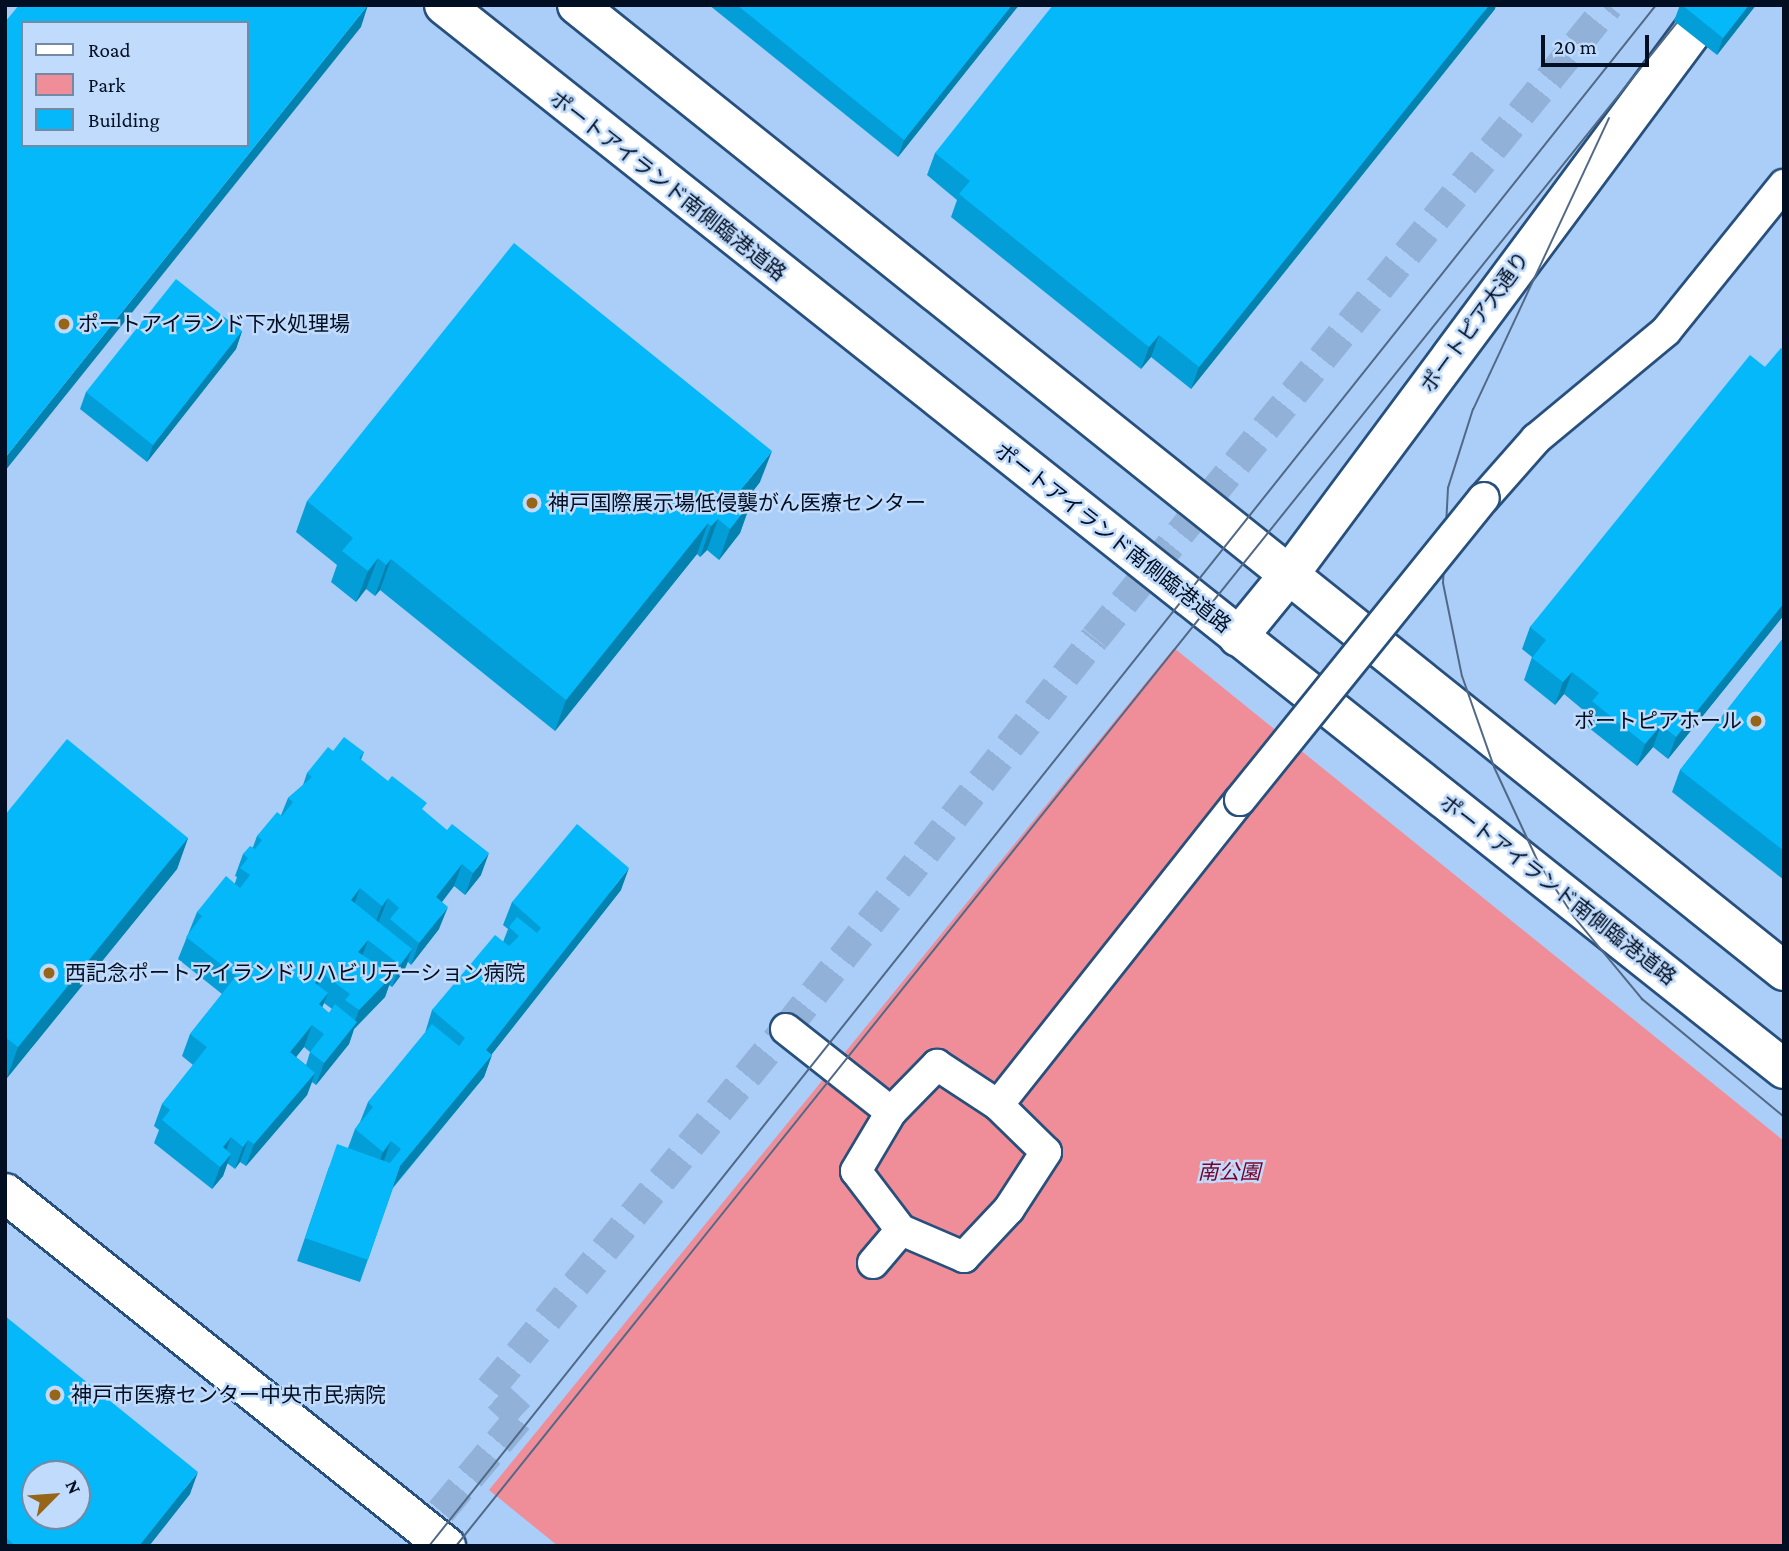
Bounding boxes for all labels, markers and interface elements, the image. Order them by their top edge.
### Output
legend [21,21,248,147]
scale bar [1544,21,1652,65]
text: 20 m [1554,35,1597,59]
text: Road [88,38,131,62]
text: Park [88,73,125,97]
street label: ポートアイランド南側臨港道路 [544,86,792,286]
text: Building [88,108,160,132]
street label: ポートピア大通り [1415,247,1535,397]
place label: ポートアイランド下水処理場 [78,311,351,337]
marker: ポートアイランド下水処理場 [56,316,72,332]
street label: ポートアイランド南側臨港道路 [989,438,1237,638]
place label: 神戸国際展示場低侵襲がん医療センター [548,490,926,516]
marker: 神戸国際展示場低侵襲がん医療センター [522,493,542,513]
place label: ポートピアホール [1574,708,1742,734]
marker: ポートピアホール [1748,713,1764,729]
street label: ポートアイランド南側臨港道路 [1434,790,1682,990]
place label: 西記念ポートアイランドリハビリテーション病院 [65,960,527,986]
marker: 西記念ポートアイランドリハビリテーション病院 [39,963,59,983]
park label: 南公園 [1198,1159,1260,1185]
place label: 神戸市医療センター中央市民病院 [71,1382,386,1408]
marker: 神戸市医療センター中央市民病院 [45,1385,65,1405]
north arrow [21,1460,91,1530]
text: N [61,1476,86,1497]

